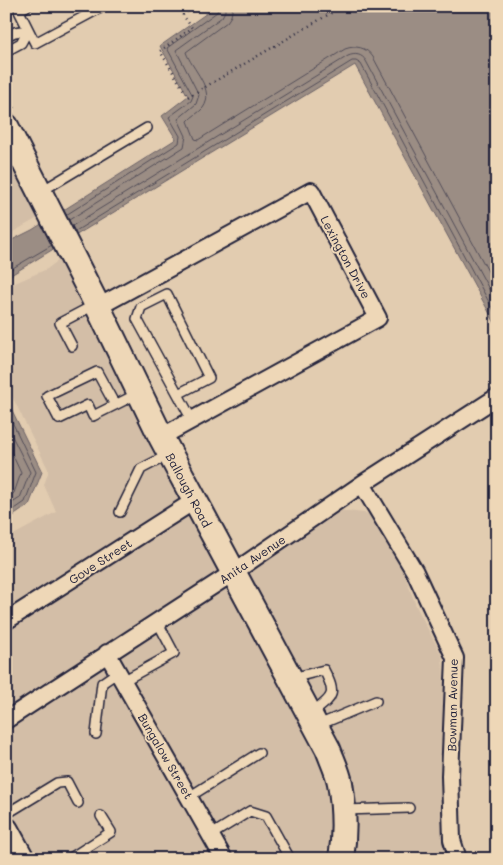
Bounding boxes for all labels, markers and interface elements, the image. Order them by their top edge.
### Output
street label: Lexington Drive [317,213,375,301]
street label: Ballough Road [163,450,216,530]
street label: Anita Avenue [216,531,288,587]
street label: Gove Street [66,535,134,587]
street label: Bowman Avenue [443,658,461,752]
street label: Bungalow Street [135,710,197,802]

